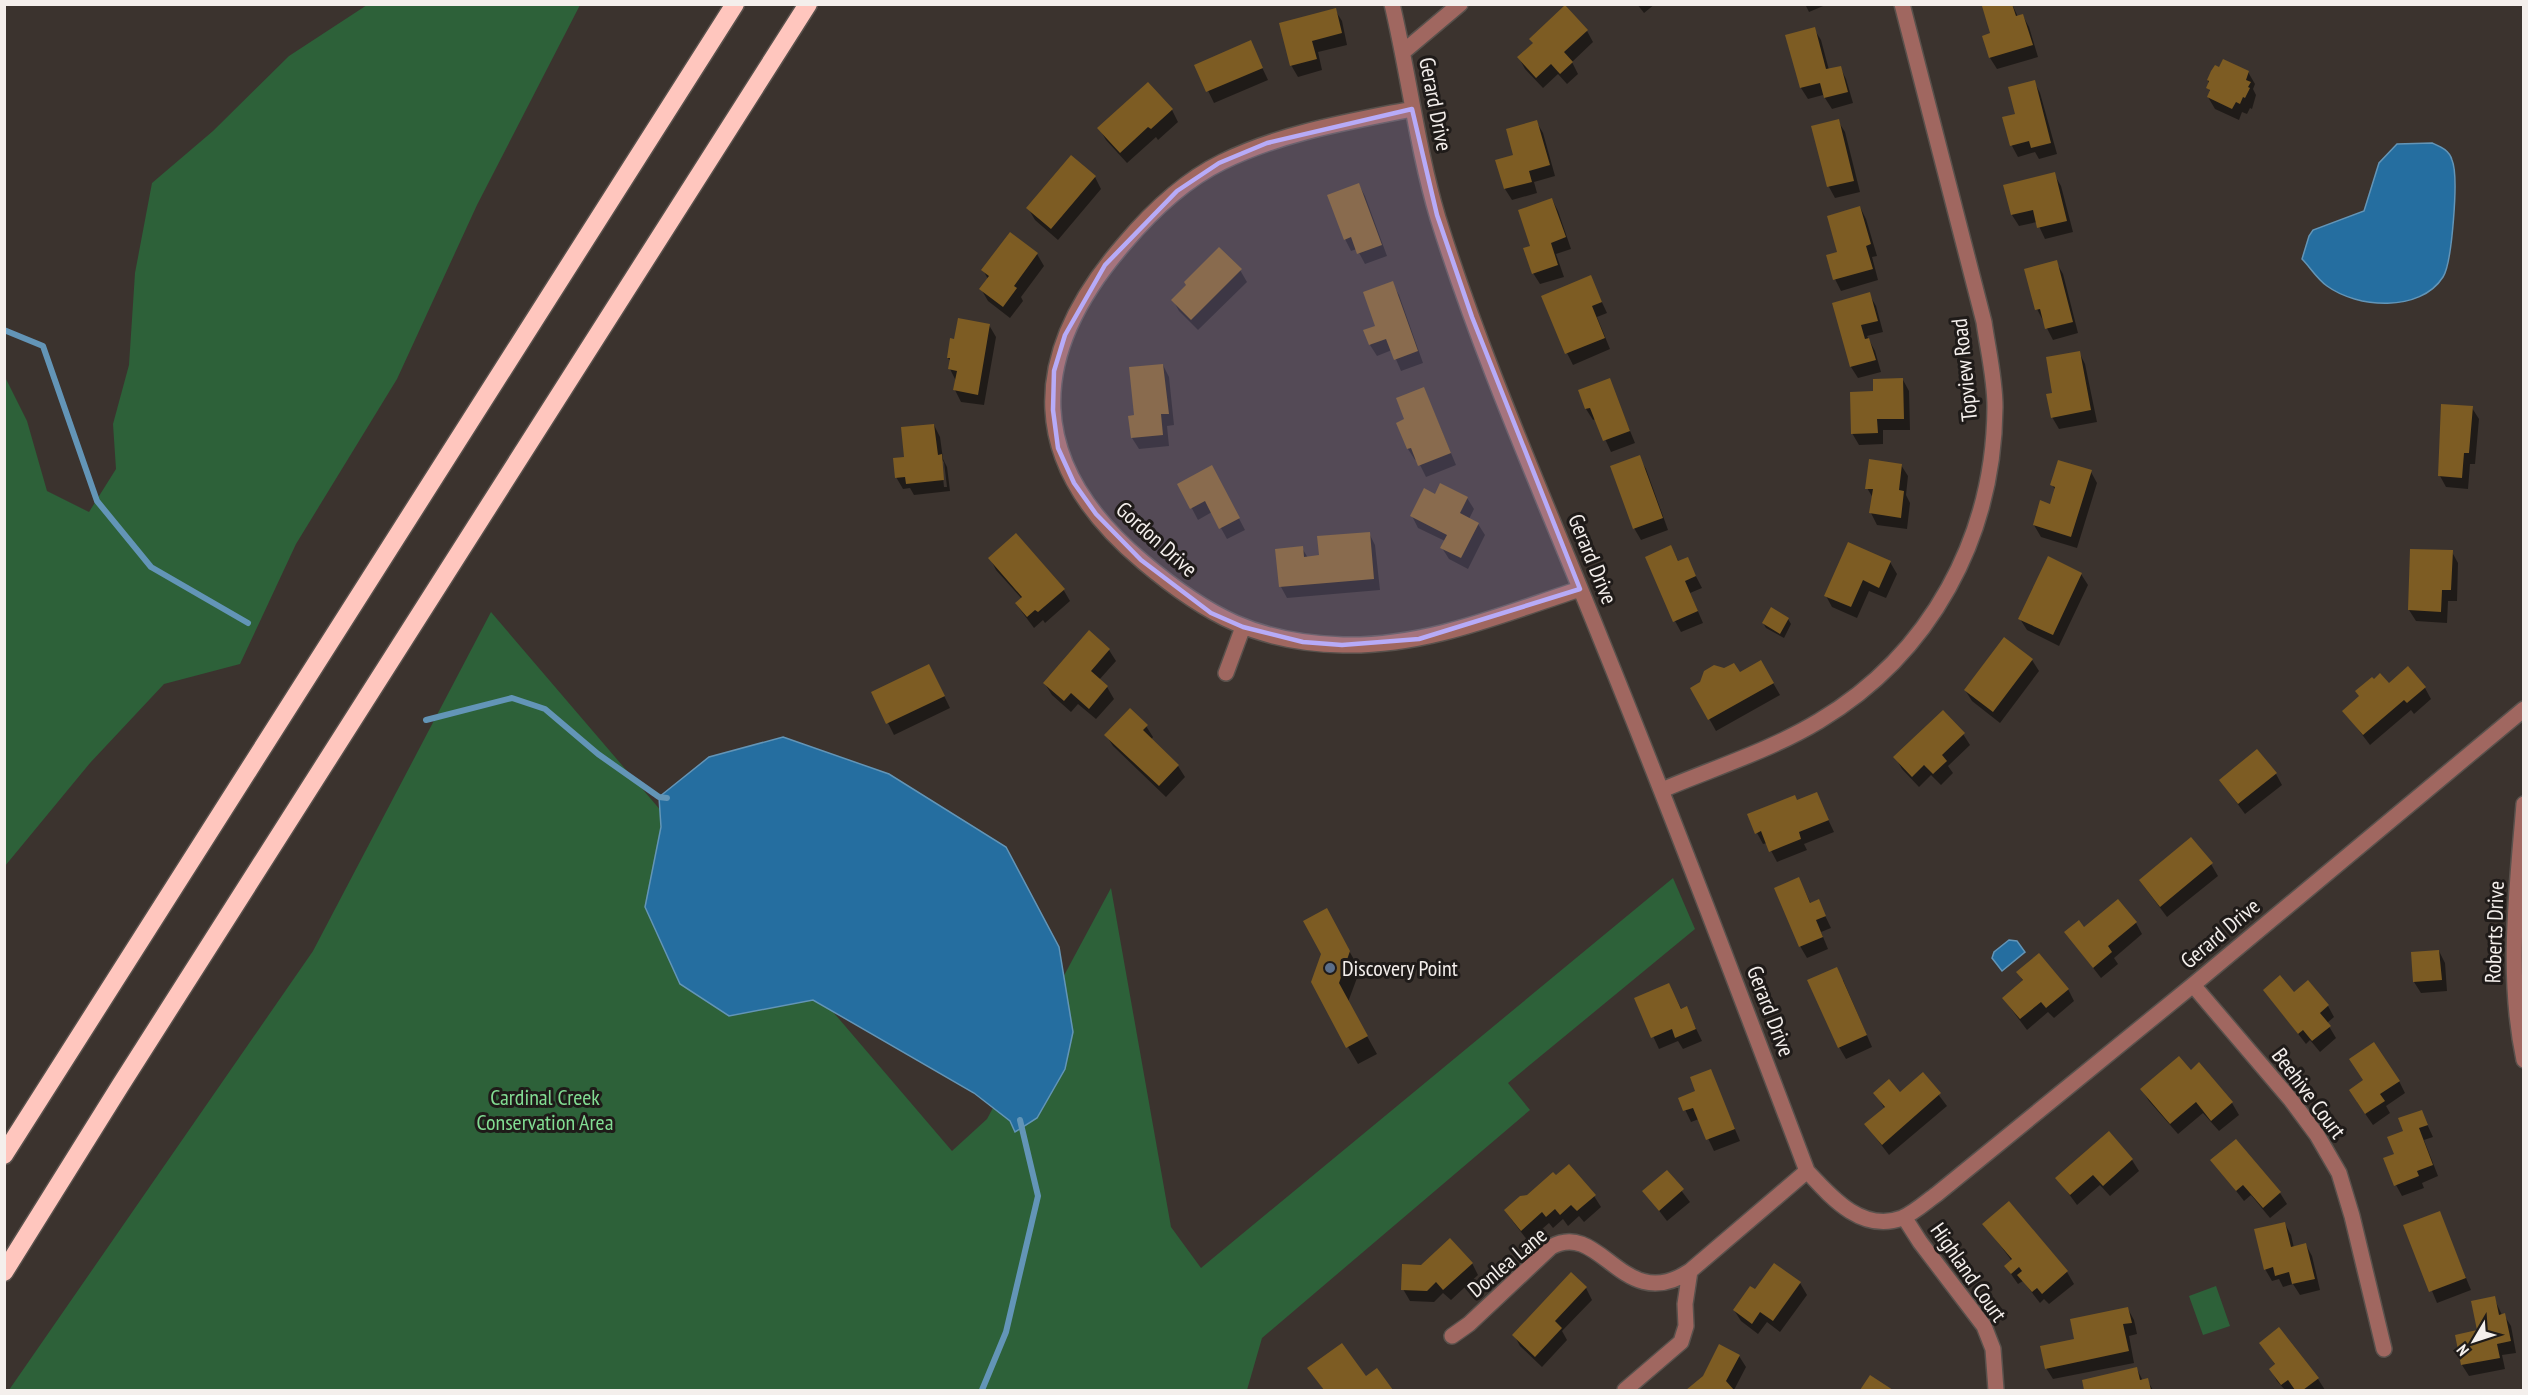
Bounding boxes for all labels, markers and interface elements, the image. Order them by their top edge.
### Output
street label: Gerard Drive [1413,55,1459,153]
street label: Topview Road [1945,317,1983,423]
street label: Gordon Drive [1111,495,1203,583]
street label: Gerard Drive [1562,510,1624,608]
street label: Roberts Drive [2478,880,2510,984]
street label: Gerard Drive [2175,892,2265,974]
place label: Discovery Point [1342,954,1458,982]
marker: Discovery Point [1323,961,1337,975]
street label: Gerard Drive [1741,962,1801,1060]
street label: Beehive Court [2266,1042,2352,1144]
park label: Cardinal Creek Conservation Area [477,1083,613,1136]
street label: Highland Court [1925,1217,2013,1327]
street label: Donlea Lane [1462,1221,1552,1303]
north arrow [2444,1311,2504,1371]
text: N [2452,1341,2473,1360]

